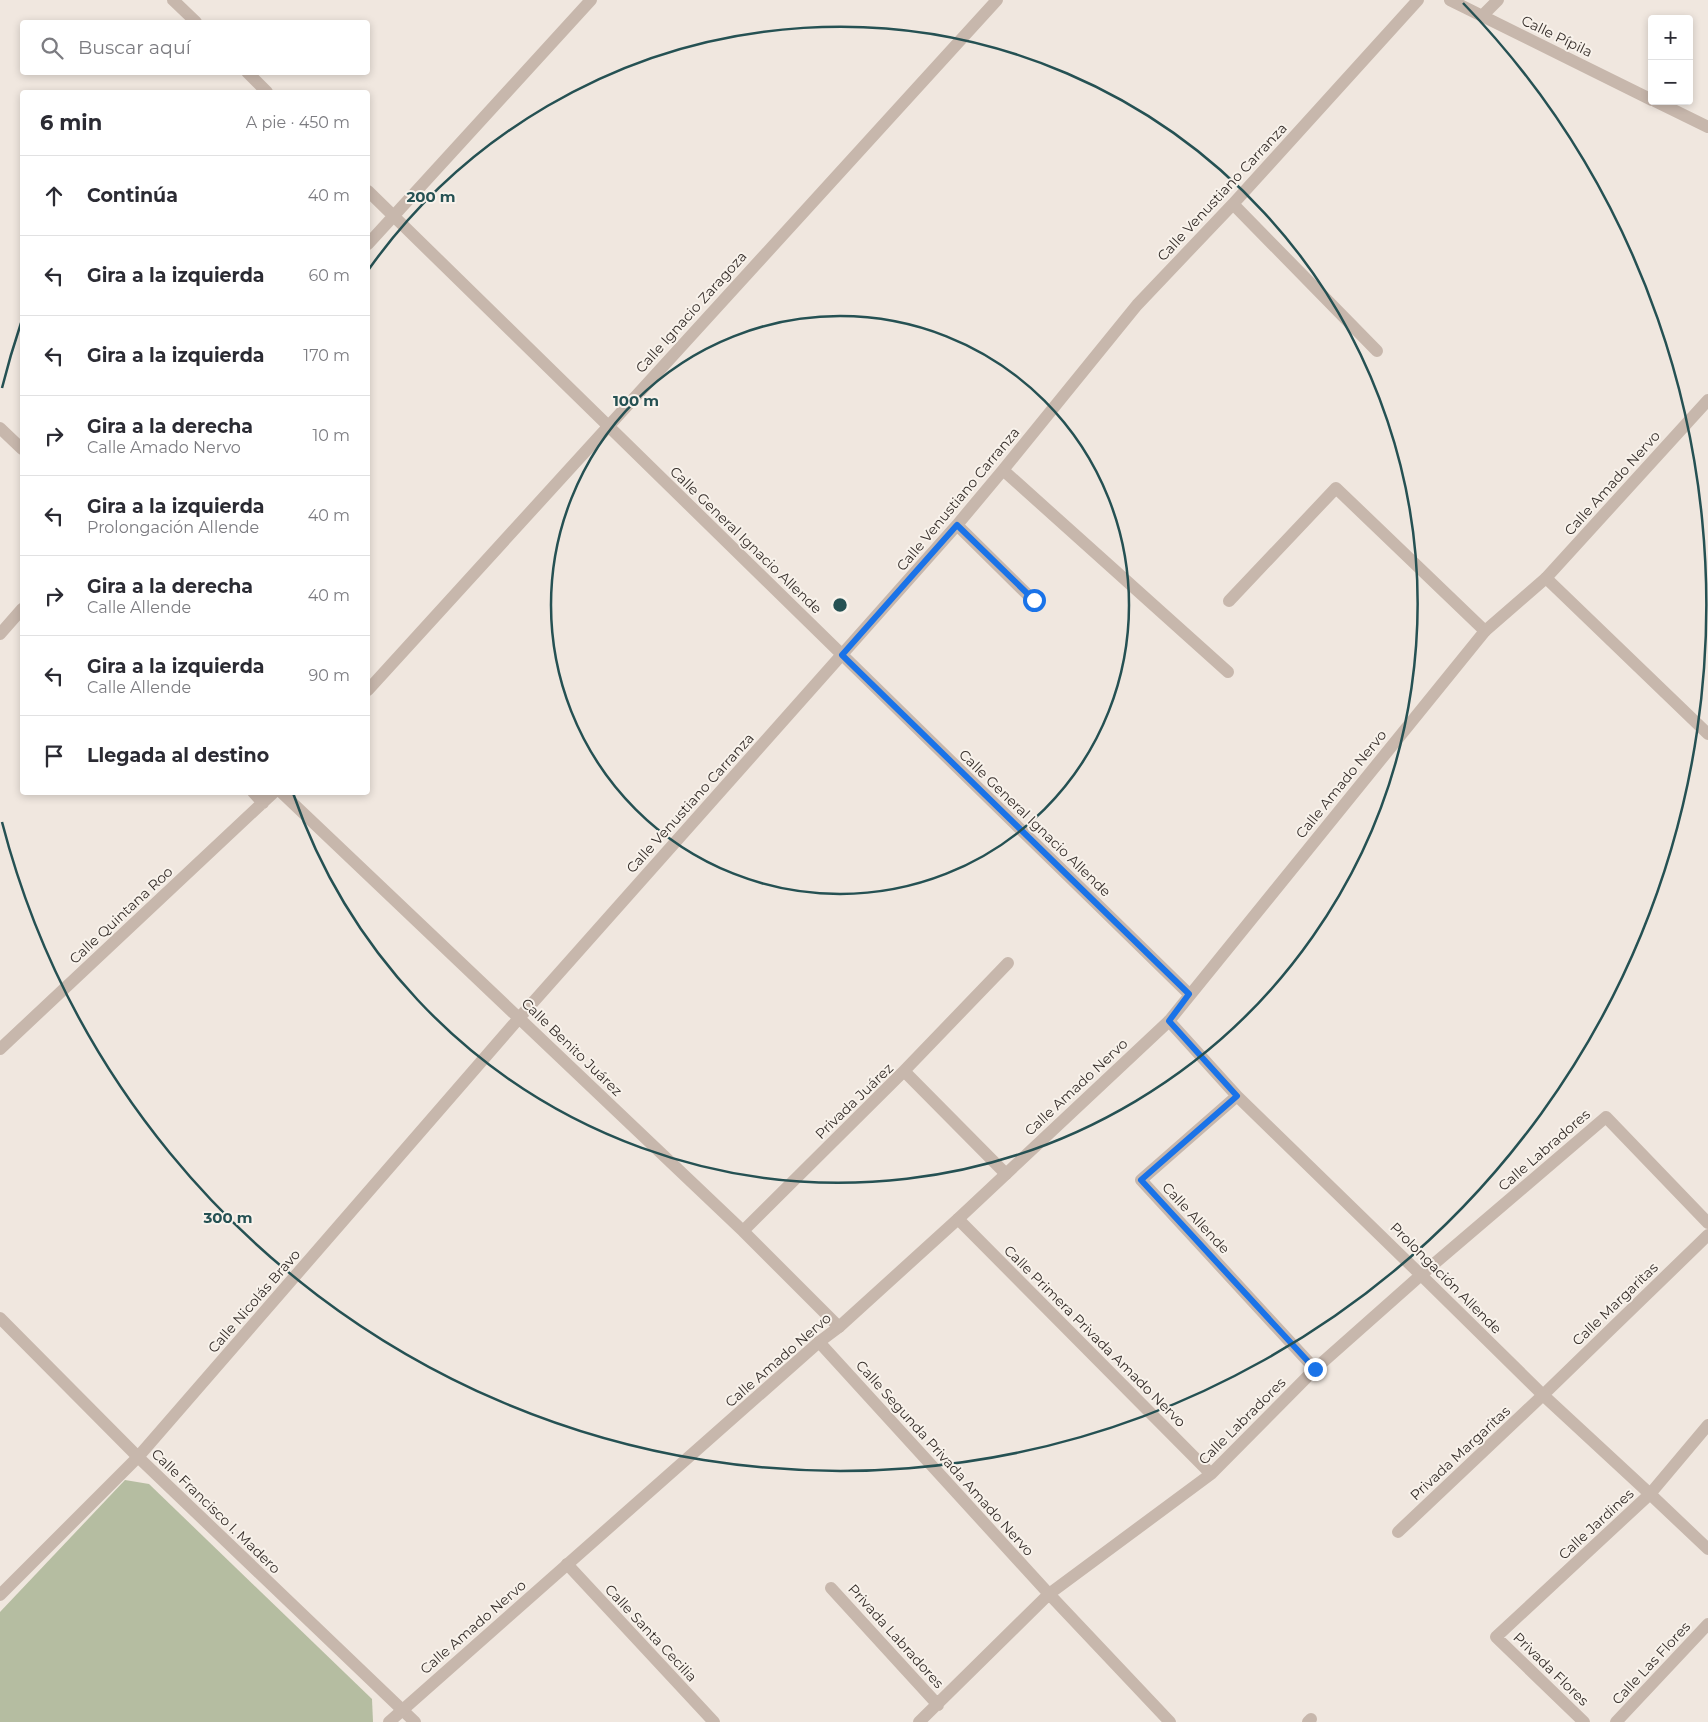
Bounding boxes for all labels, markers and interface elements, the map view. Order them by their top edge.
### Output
street label: Calle Pípila [1519,11,1595,61]
map controls [1648,15,1693,105]
button: + [1648,15,1693,60]
search box [20,20,370,75]
icon: search [38,34,66,62]
text: Buscar aquí [78,36,191,59]
button: − [1648,60,1693,105]
text: 6 min [40,110,102,135]
text: A pie · 450 m [246,113,350,132]
street label: Calle Venustiano Carranza [1153,119,1291,265]
icon: ahead [40,182,68,210]
text: Continúa [87,184,178,207]
text: 40 m [308,186,350,205]
text: 200 m [406,187,456,206]
street label: Calle Ignacio Zaragoza [632,247,750,377]
icon: left [40,262,68,290]
text: Gira a la izquierda [87,264,265,287]
text: 60 m [308,266,350,285]
icon: left [40,342,68,370]
text: Gira a la izquierda [87,344,265,367]
text: 170 m [303,346,350,365]
text: 100 m [613,391,659,410]
text: Gira a la derecha [87,415,253,438]
icon: right [40,422,68,450]
street label: Calle Venustiano Carranza [893,423,1023,575]
text: 10 m [312,426,350,445]
street label: Calle Amado Nervo [1560,427,1664,539]
text: Calle Amado Nervo [87,438,241,457]
street label: Calle General Ignacio Allende [666,462,826,618]
text: Gira a la izquierda [87,495,265,518]
icon: left [40,502,68,530]
text: 40 m [308,506,350,525]
text: Prolongación Allende [87,518,259,537]
text: Gira a la derecha [87,575,253,598]
icon: right [40,582,68,610]
text: 40 m [308,586,350,605]
route start [1023,589,1046,612]
centre of rings [831,596,849,614]
text: Calle Allende [87,598,191,617]
text: Gira a la izquierda [87,655,265,678]
icon: left [40,662,68,690]
text: 90 m [308,666,350,685]
text: Calle Allende [87,678,191,697]
street label: Calle Amado Nervo [1292,726,1390,842]
street label: Calle Venustiano Carranza [622,729,758,877]
icon: arrive [40,742,68,770]
text: Llegada al destino [87,744,269,767]
street label: Calle General Ignacio Allende [955,745,1115,901]
street label: Calle Quintana Roo [66,862,177,968]
street label: Calle Benito Juárez [518,994,626,1100]
street label: Calle Amado Nervo [1021,1034,1132,1139]
street label: Privada Juárez [811,1059,897,1143]
street label: Calle Labradores [1494,1105,1594,1195]
street label: Calle Allende [1158,1179,1234,1257]
text: 300 m [202,1208,253,1227]
street label: Prolongación Allende [1386,1218,1506,1338]
street label: Calle Primera Privada Amado Nervo [1000,1241,1190,1431]
street label: Calle Nicolás Bravo [204,1245,304,1357]
street label: Calle Margaritas [1568,1258,1662,1349]
street label: Calle Amado Nervo [721,1309,835,1411]
street label: Calle Segunda Privada Amado Nervo [852,1356,1038,1560]
route end [1304,1358,1327,1381]
street label: Calle Labradores [1195,1373,1290,1468]
street label: Privada Margaritas [1406,1402,1514,1504]
street label: Calle Francisco I. Madero [148,1445,284,1578]
street label: Calle Jardines [1555,1484,1638,1563]
street label: Calle Amado Nervo [416,1576,530,1678]
street label: Calle Santa Cecilia [601,1580,701,1686]
street label: Privada Labradores [844,1580,948,1692]
street label: Calle Las Flores [1608,1618,1694,1708]
street label: Privada Flores [1509,1628,1593,1710]

